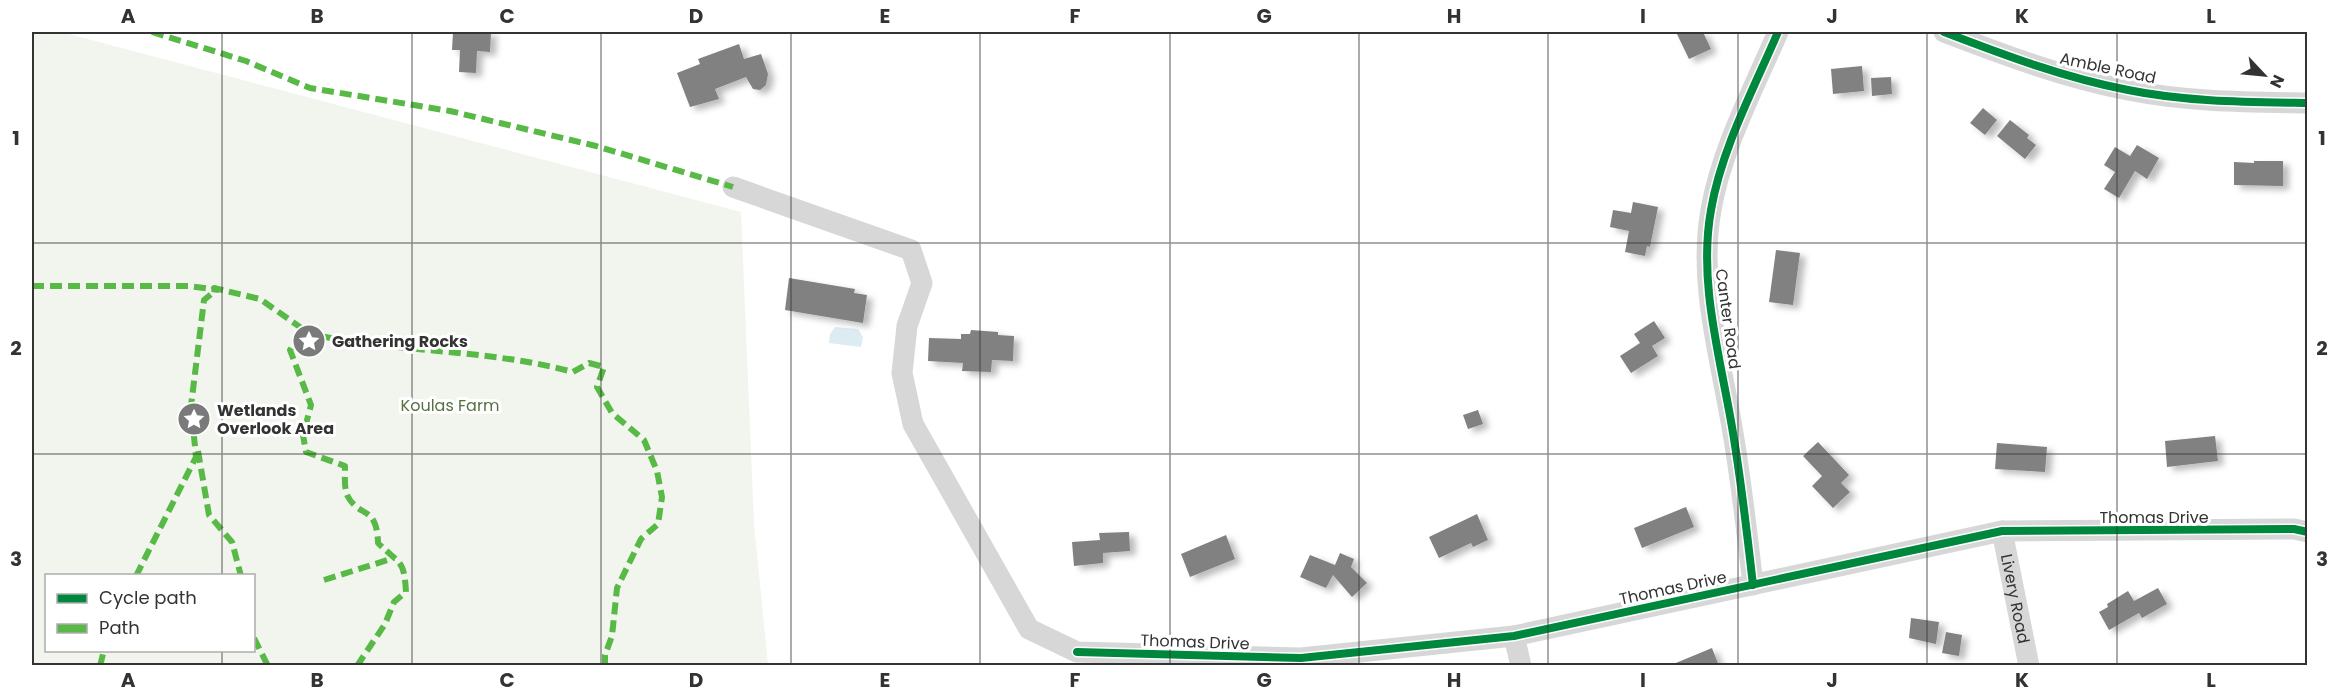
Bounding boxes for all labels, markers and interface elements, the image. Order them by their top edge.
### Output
text: A [121,2,136,30]
text: B [310,2,324,30]
text: C [499,2,515,30]
text: D [689,2,703,30]
text: E [880,2,890,30]
text: F [1070,2,1081,30]
text: G [1256,2,1272,30]
text: H [1447,2,1461,30]
text: I [1640,2,1646,30]
text: J [1826,2,1838,30]
text: K [2015,2,2029,30]
text: L [2206,2,2216,30]
north arrow [2234,45,2294,105]
street label: Amble Road [2058,47,2158,89]
text: N [2264,71,2290,92]
text: 1 [12,124,20,152]
text: 1 [2318,124,2326,152]
street label: Canter Road [1710,267,1746,371]
place icon: Gathering Rocks [291,323,327,359]
place label: Gathering Rocks [332,330,468,353]
text: 2 [10,334,22,362]
text: 2 [2316,334,2328,362]
park label: Koulas Farm [401,394,499,417]
place label: Wetlands Overlook Area [217,399,334,440]
place icon: Wetlands Overlook Area [176,401,212,437]
street label: Thomas Drive [2099,506,2209,529]
text: 3 [10,545,22,573]
text: 3 [2316,545,2328,573]
street label: Livery Road [1995,552,2036,645]
street label: Thomas Drive [1617,565,1729,611]
legend [45,574,255,652]
text: Cycle path [99,585,197,610]
text: Path [99,615,140,640]
street label: Thomas Drive [1140,629,1250,655]
text: A [121,666,136,694]
text: B [310,666,324,694]
text: C [499,666,515,694]
text: D [689,666,703,694]
text: E [880,666,890,694]
text: F [1070,666,1081,694]
text: G [1256,666,1272,694]
text: H [1447,666,1461,694]
text: I [1640,666,1646,694]
text: J [1826,666,1838,694]
text: K [2015,666,2029,694]
text: L [2206,666,2216,694]

